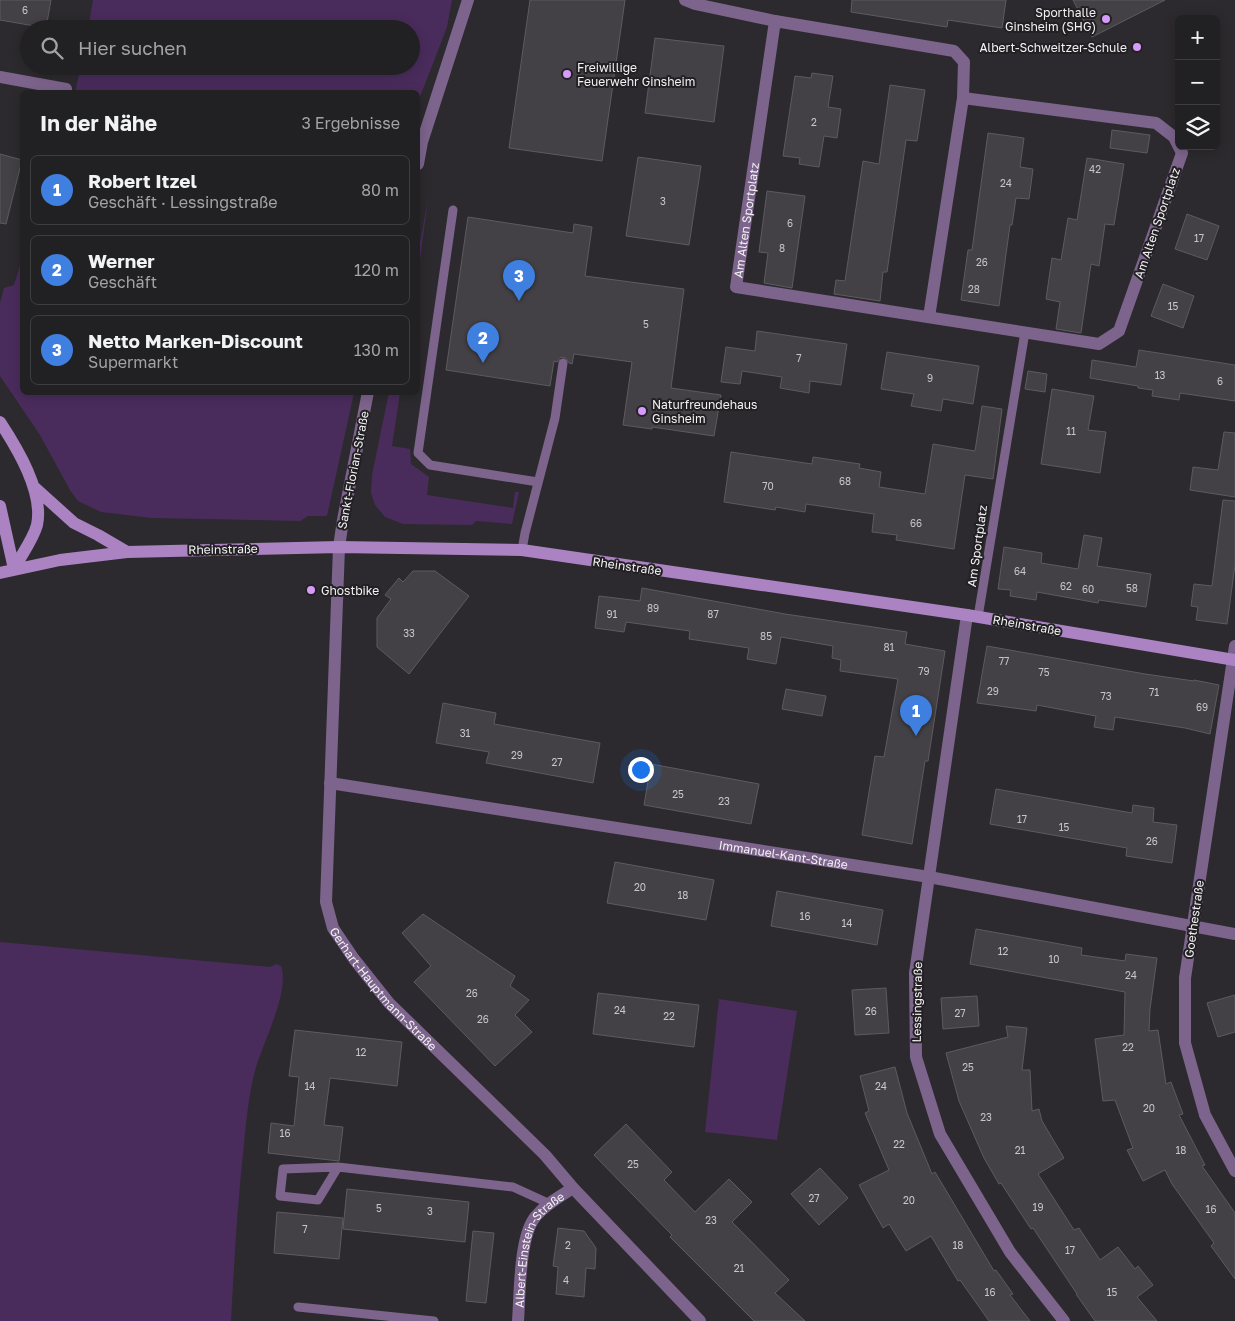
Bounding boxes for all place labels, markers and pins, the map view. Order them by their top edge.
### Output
place label: Sporthalle Ginsheim (SHG) [1005,5,1096,34]
marker: Sporthalle Ginsheim (SHG) [1100,13,1112,25]
place label: Albert-Schweitzer-Schule [980,40,1127,55]
marker: Albert-Schweitzer-Schule [1131,41,1143,53]
place label: Freiwillige Feuerwehr Ginsheim [577,60,695,89]
marker: Freiwillige Feuerwehr Ginsheim [561,68,573,80]
pin: 3 [503,260,535,301]
pin: 2 [467,322,499,363]
place label: Naturfreundehaus Ginsheim [652,397,757,426]
marker: Naturfreundehaus Ginsheim [636,405,648,417]
place label: Ghostbike [321,583,379,598]
marker: Ghostbike [305,584,317,596]
pin: 1 [900,695,932,736]

